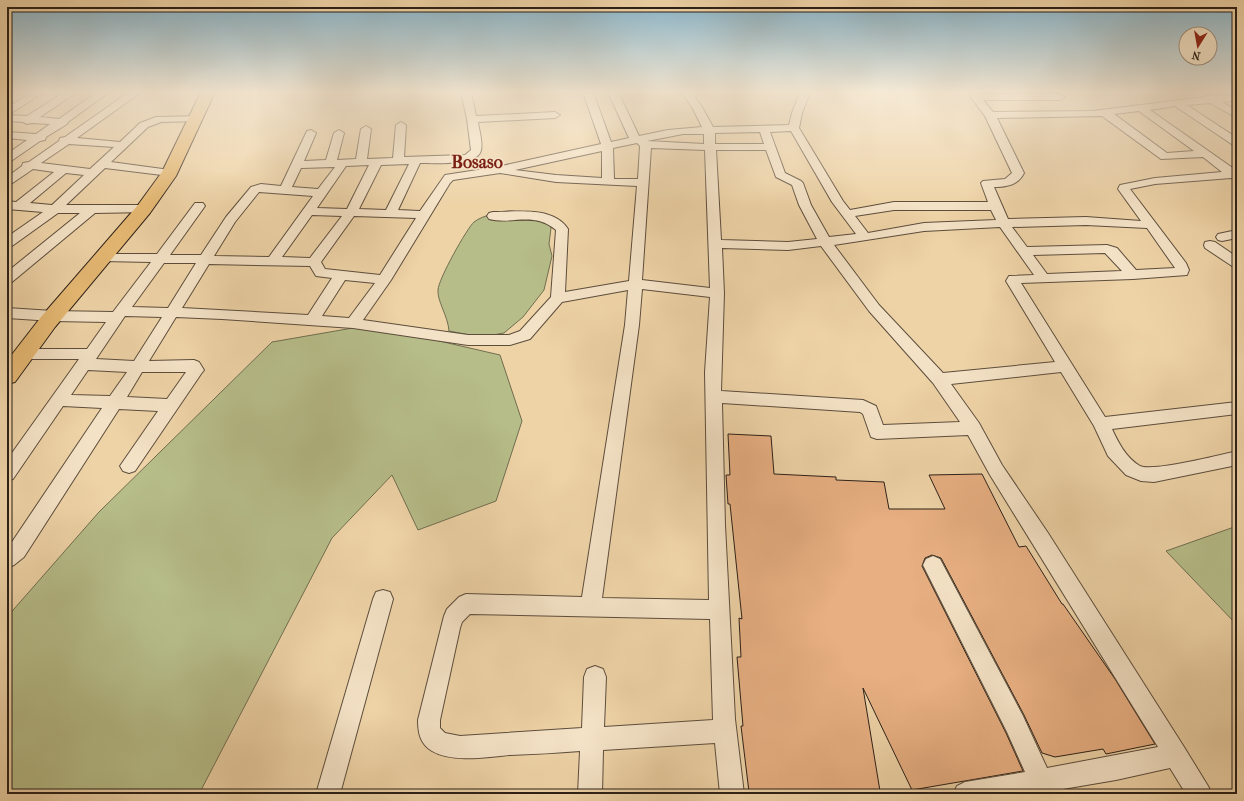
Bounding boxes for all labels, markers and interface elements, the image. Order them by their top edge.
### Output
north arrow [1178,26,1218,66]
text: N [1190,48,1202,63]
district label: Bosaso [451,152,503,173]

